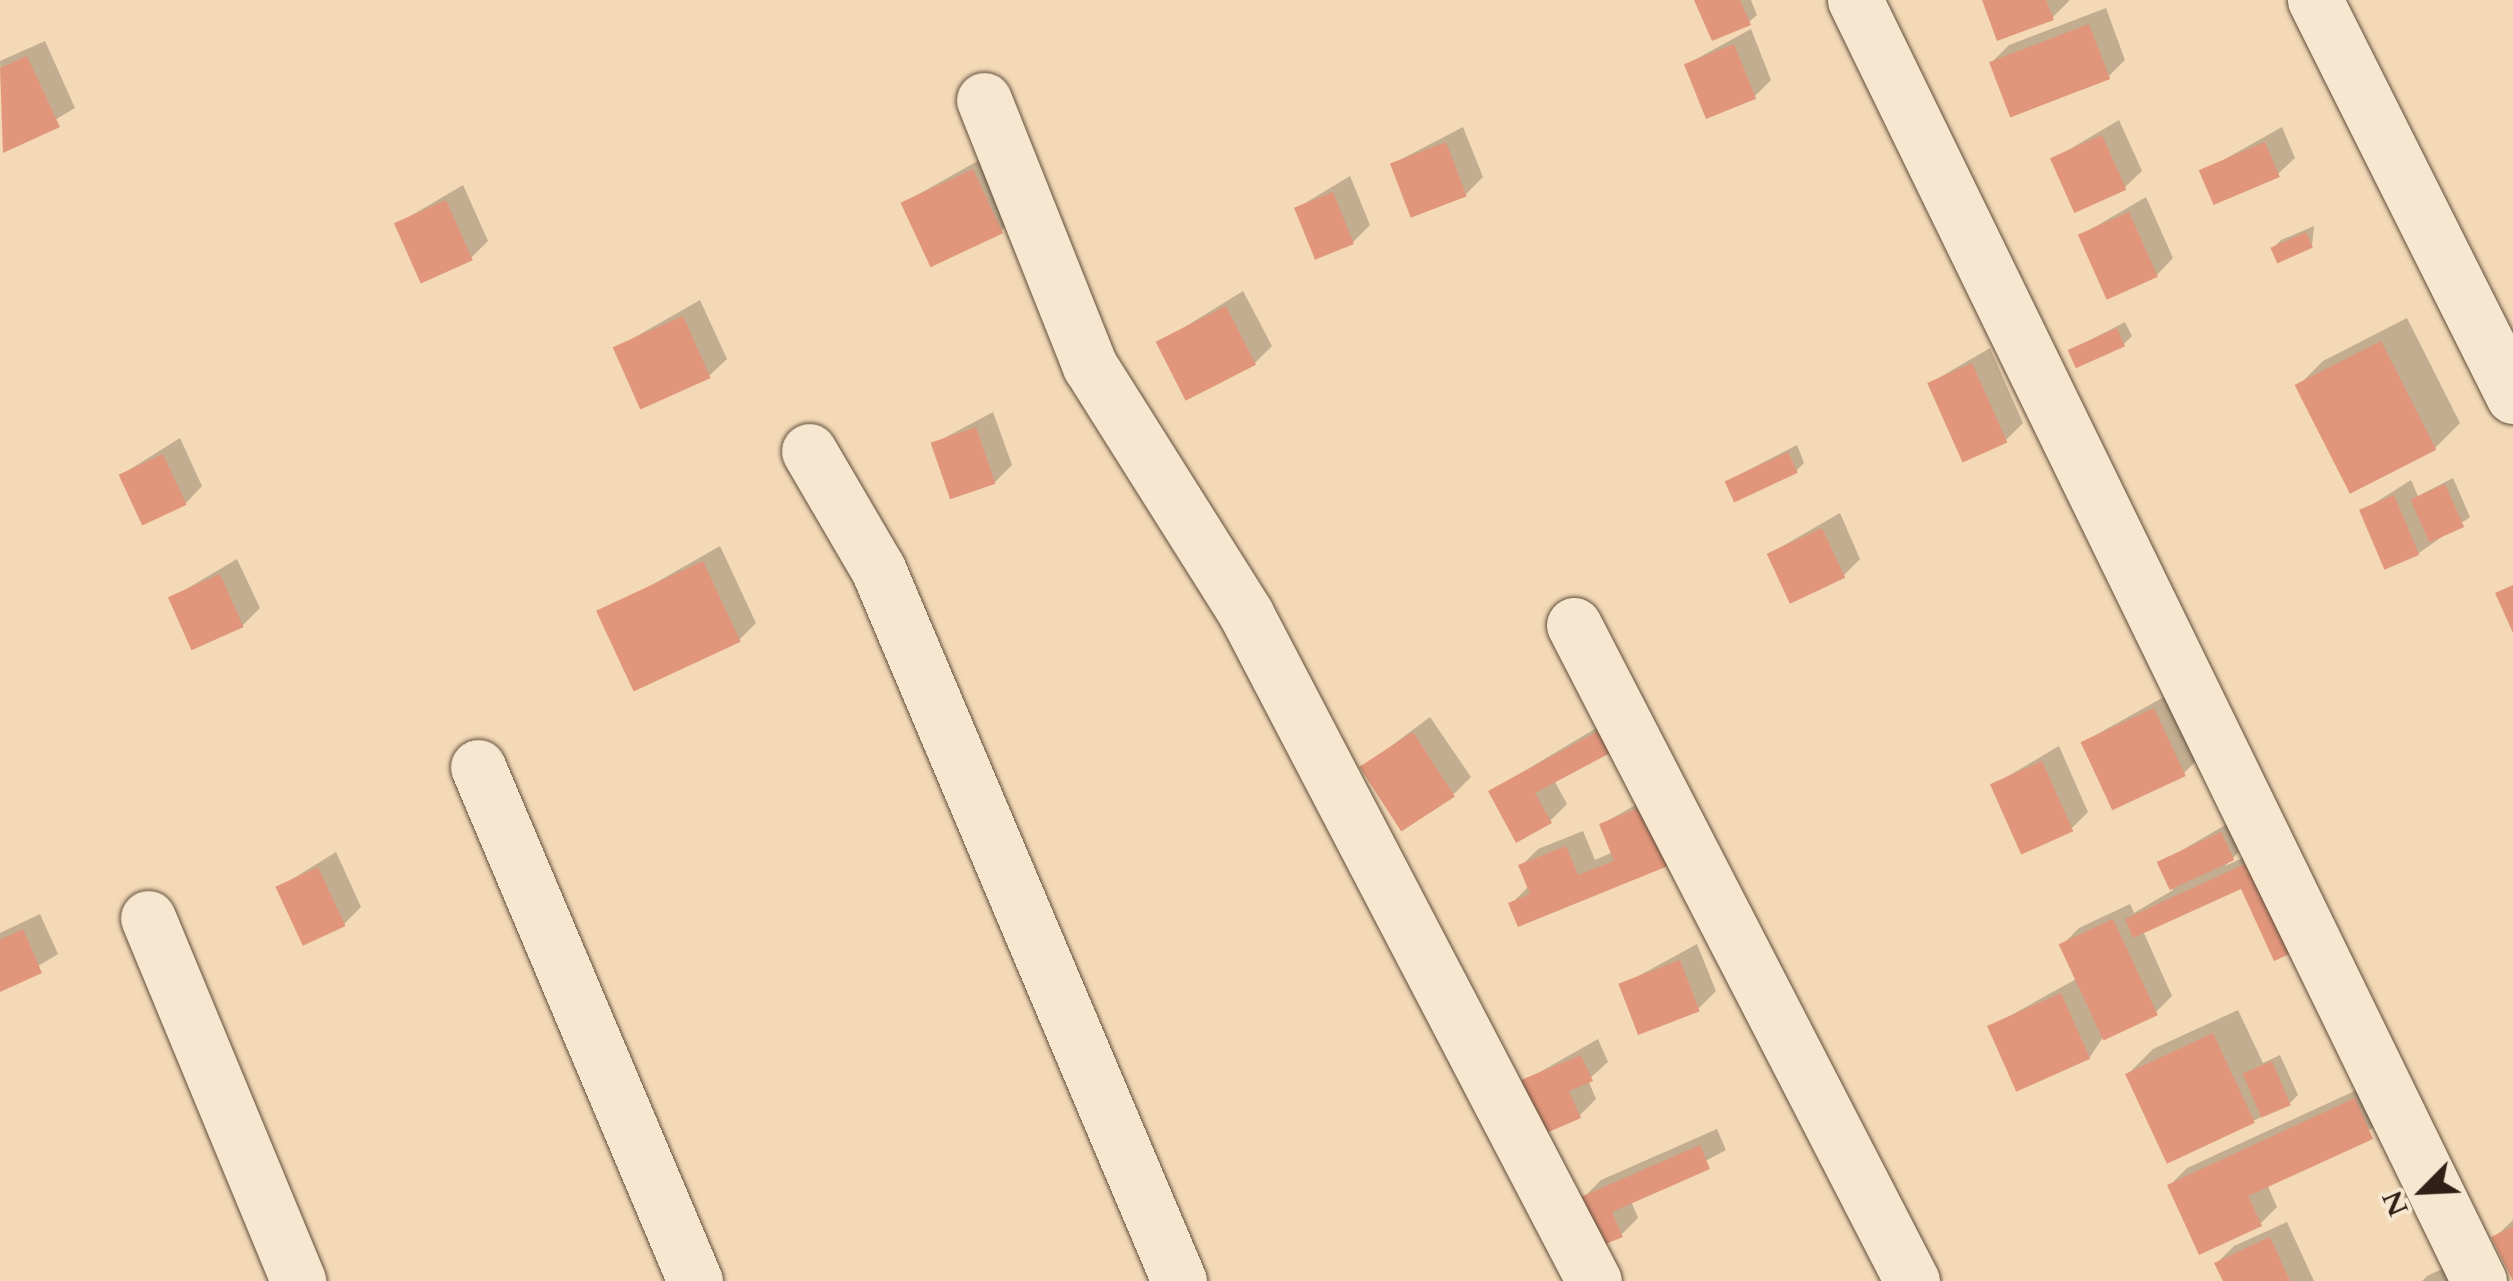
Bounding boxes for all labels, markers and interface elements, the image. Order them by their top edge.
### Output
north arrow [2373,1141,2473,1241]
text: N [2373,1184,2418,1222]

